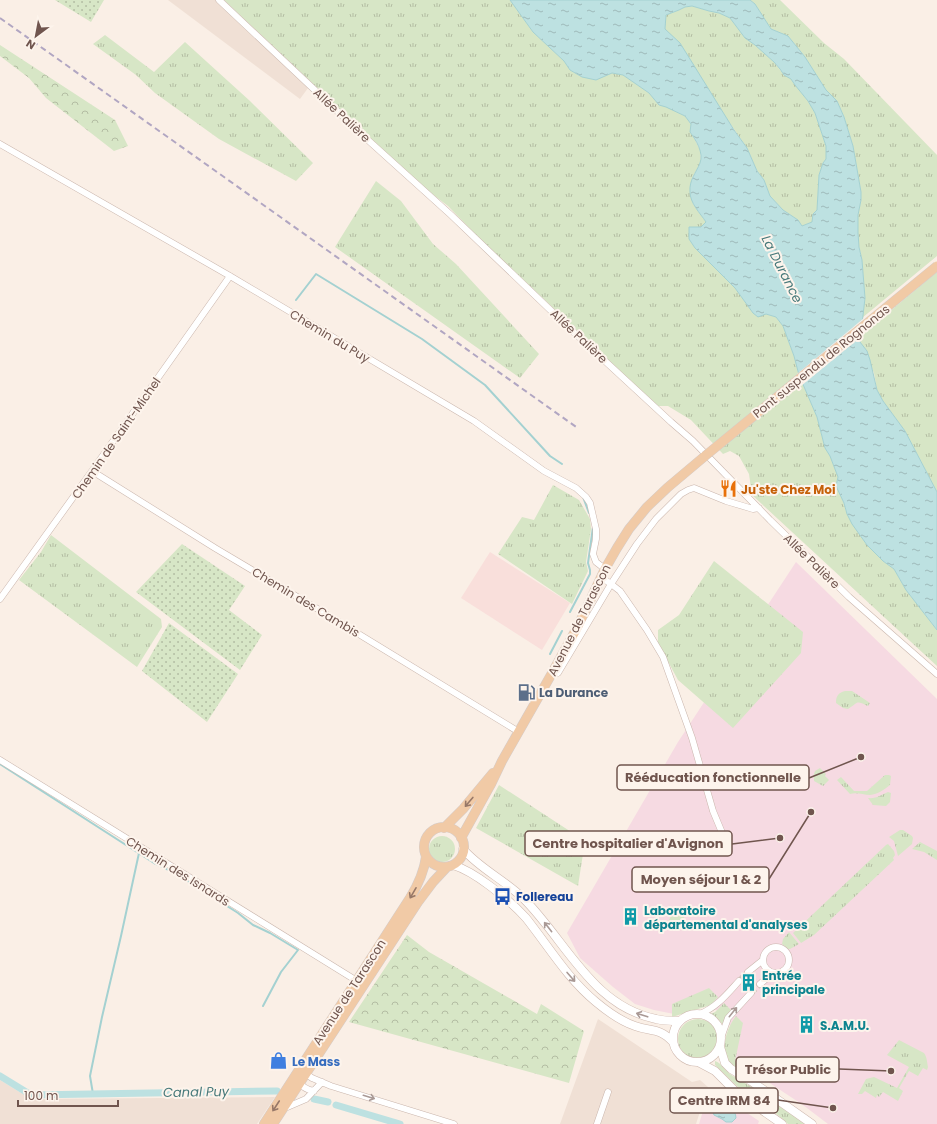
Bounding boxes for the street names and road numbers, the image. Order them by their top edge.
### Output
street label: Allée Palière [310,84,374,146]
street label: Pont suspendu de Rognonas [749,300,893,422]
street label: Chemin du Puy [287,305,374,367]
street label: Allée Palière [547,305,611,367]
street label: Chemin de Saint-Michel [68,374,165,502]
street label: Allée Palière [780,530,844,592]
street label: Avenue de Tarascon [543,561,615,679]
street label: Chemin des Cambis [249,563,363,641]
street label: Chemin des Isnards [123,832,233,910]
street label: Avenue de Tarascon [308,936,390,1048]

